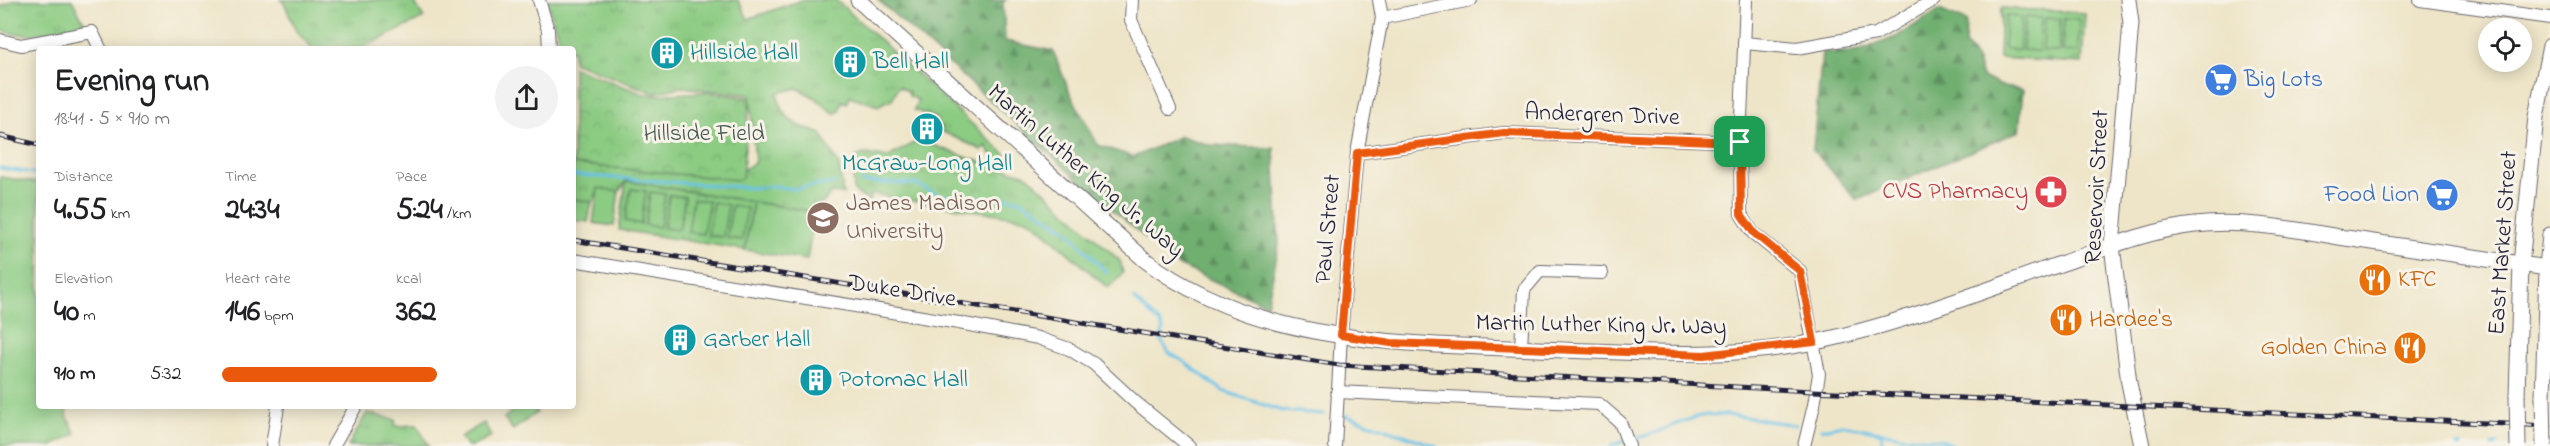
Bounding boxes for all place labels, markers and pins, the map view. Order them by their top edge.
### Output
building icon: Hillside Hall [649,35,685,71]
place label: Hillside Hall [690,36,798,71]
building icon: Bell Hall [832,44,868,80]
place label: Bell Hall [872,45,949,80]
supermarket icon: Big Lots [2203,62,2239,98]
place label: Big Lots [2243,63,2323,98]
building icon: McGraw-Long Hall [909,111,945,147]
pin [1714,116,1765,167]
place label: McGraw-Long Hall [842,147,1012,182]
pharmacy icon: CVS Pharmacy [2033,174,2069,210]
place label: CVS Pharmacy [1882,175,2028,211]
supermarket icon: Food Lion [2424,177,2460,213]
place label: Food Lion [2323,178,2419,213]
place label: James Madison University [846,187,1000,251]
school or university icon: James Madison University [805,200,841,236]
restaurant icon: KFC [2357,262,2393,298]
place label: KFC [2398,263,2436,298]
restaurant icon: Hardee's [2048,302,2084,338]
place label: Hardee's [2089,303,2173,338]
building icon: Garber Hall [662,322,698,358]
place label: Garber Hall [703,323,810,358]
restaurant icon: Golden China [2392,330,2428,366]
place label: Golden China [2260,331,2387,366]
building icon: Potomac Hall [798,362,834,398]
place label: Potomac Hall [839,363,968,398]

